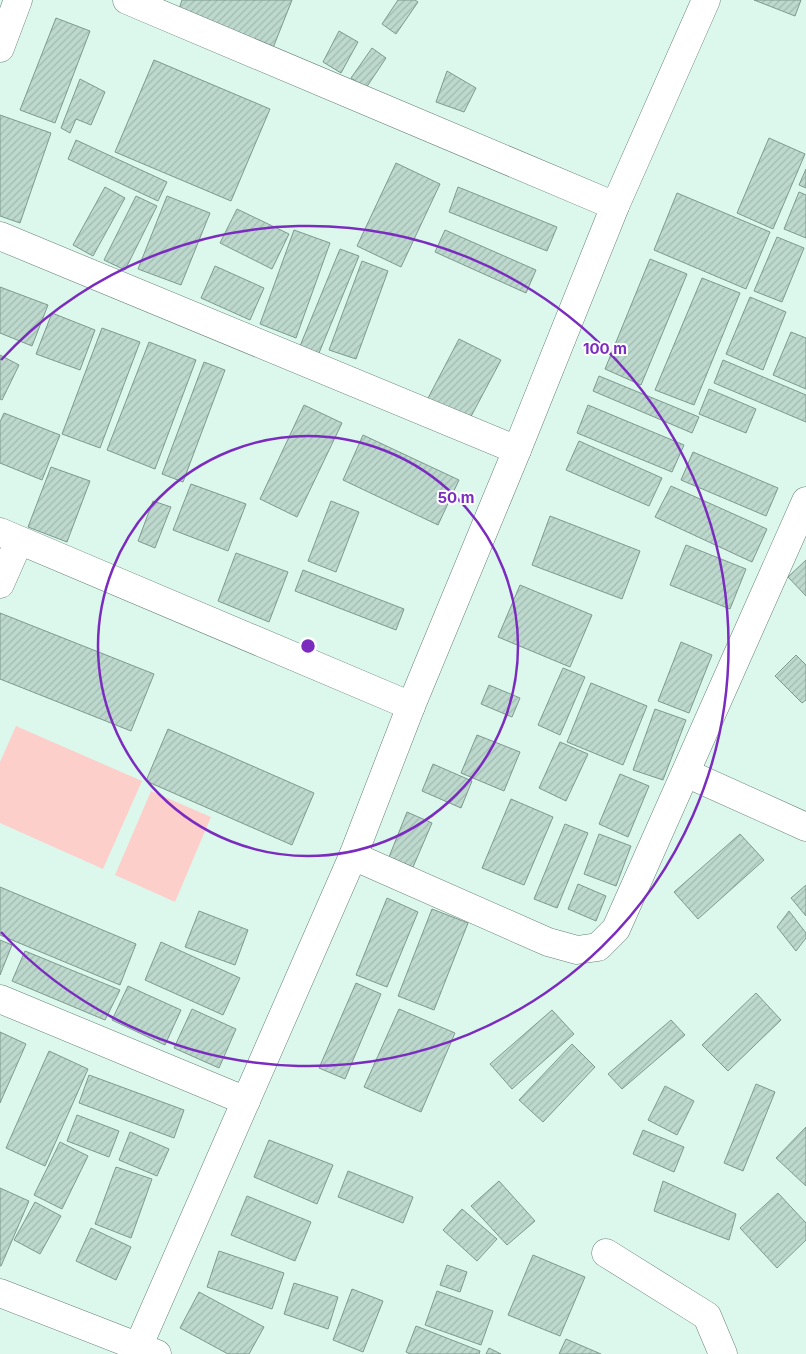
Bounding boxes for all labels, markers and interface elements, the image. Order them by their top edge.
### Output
text: 100 m [583,339,627,358]
text: 50 m [438,488,474,507]
centre of rings [299,637,317,655]

